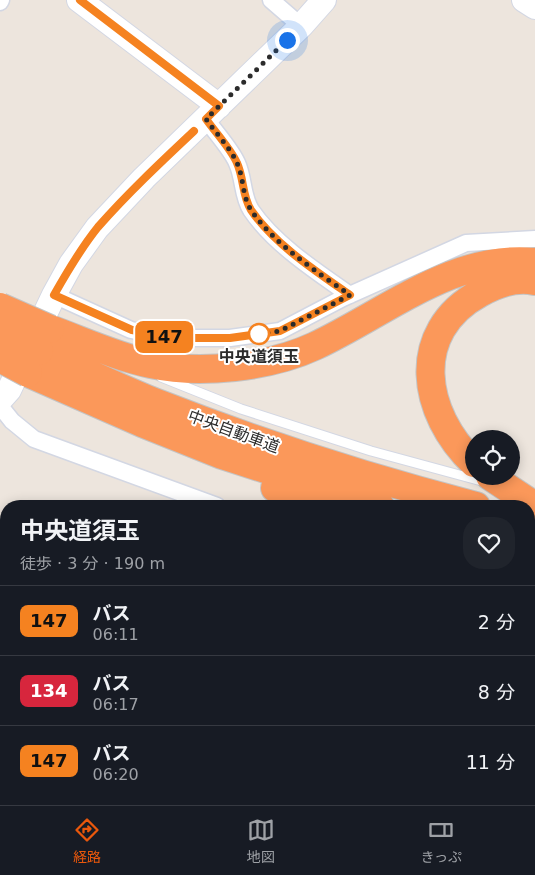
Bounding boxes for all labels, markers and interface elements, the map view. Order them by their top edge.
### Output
your location [275,28,300,53]
line badge: 147 [135,321,193,353]
marker: 中央道須玉 [248,323,270,345]
text: 147 [145,326,183,347]
place label: 中央道須玉 [219,347,299,366]
street label: 中央自動車道 [185,406,282,457]
map controls [465,430,520,485]
button: locate [465,430,520,485]
text: 中央道須玉 [20,517,140,545]
button: heart [463,517,515,569]
text: 徒歩 · 3 分 · 190 m [20,554,165,573]
text: バス [93,602,131,624]
text: 147 [30,610,68,631]
text: 2 分 [478,611,515,633]
text: 06:11 [93,625,139,644]
text: バス [93,672,131,694]
text: 134 [30,680,68,701]
text: 8 分 [478,681,515,703]
text: 06:17 [93,695,139,714]
text: バス [93,742,131,764]
text: 147 [30,750,68,771]
text: 11 分 [466,751,515,773]
text: 06:20 [93,765,139,784]
tab: 経路 [73,816,101,866]
tab: 地図 [247,816,275,866]
tab: きっぷ [421,816,462,866]

